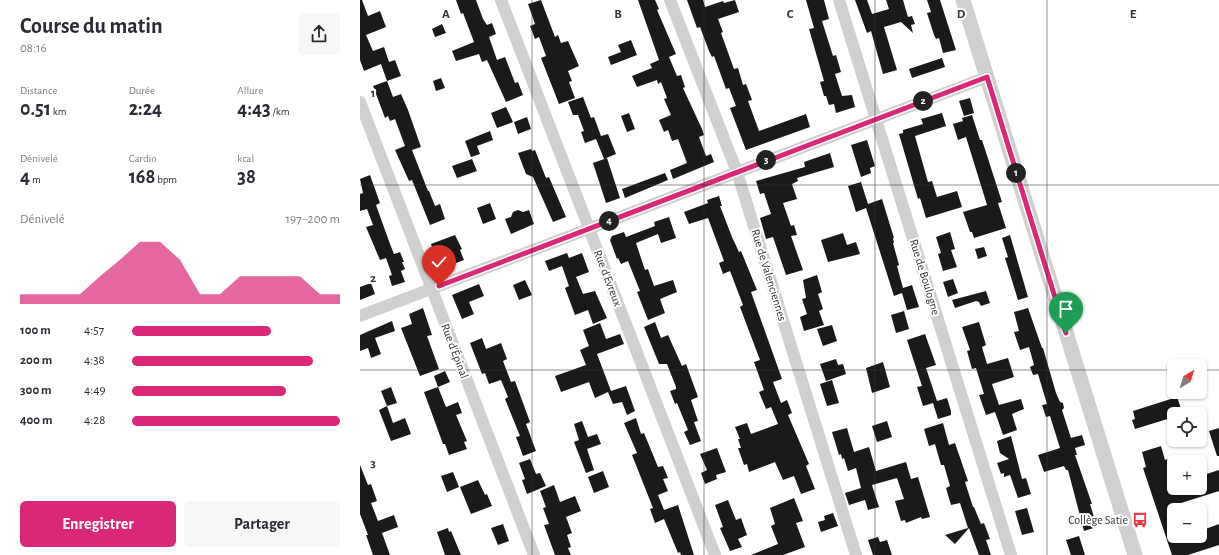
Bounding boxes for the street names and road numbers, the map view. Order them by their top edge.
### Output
street label: Rue de Valenciennes [749,228,789,322]
street label: Rue de Boulogne [908,238,942,316]
street label: Rue d'Evreux [592,248,624,308]
street label: Rue d'Épinal [439,322,472,380]

